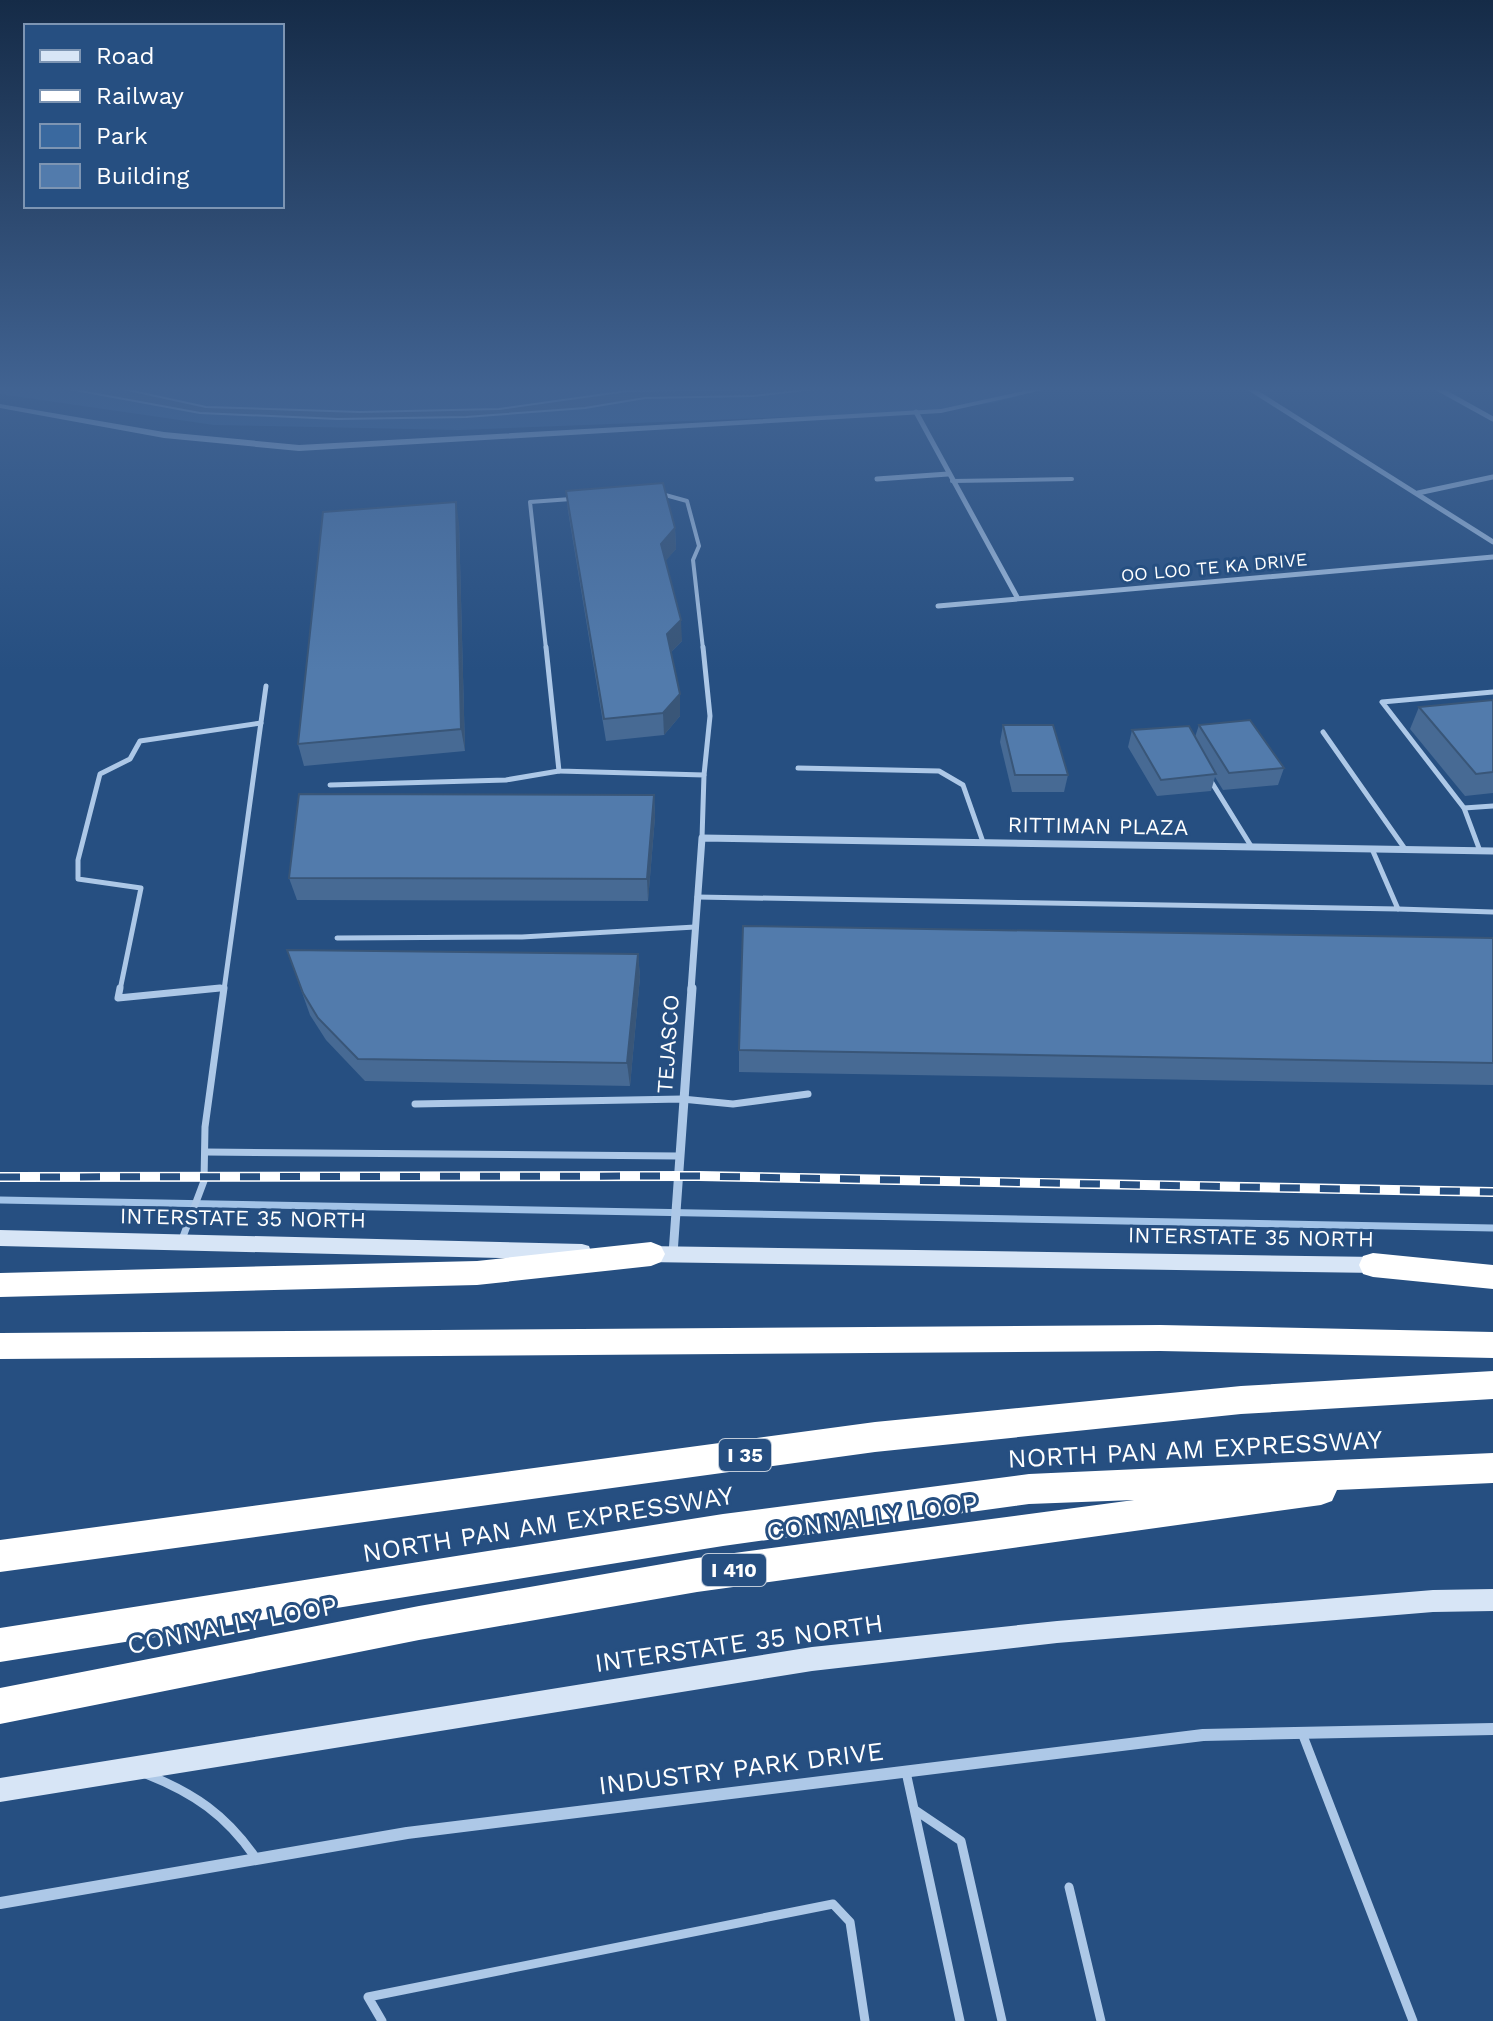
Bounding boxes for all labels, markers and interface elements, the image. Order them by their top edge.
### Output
legend [24,24,284,208]
text: Road [96,42,155,70]
text: Railway [96,82,185,110]
text: Park [96,122,148,150]
text: Building [96,162,189,190]
street label: OO LOO TE KA DRIVE [1120,548,1308,586]
street label: RITTIMAN PLAZA [1007,812,1189,840]
street label: TEJASCO [652,994,684,1094]
street label: INTERSTATE 35 NORTH [120,1203,366,1233]
street label: INTERSTATE 35 NORTH [1128,1222,1374,1252]
street label: NORTH PAN AM EXPRESSWAY [1007,1424,1383,1474]
road number: I 35 [719,1439,771,1471]
street label: NORTH PAN AM EXPRESSWAY [360,1480,736,1568]
street label: CONNALLY LOOP [764,1487,980,1547]
road number: I 410 [702,1554,766,1586]
street label: CONNALLY LOOP [125,1590,339,1660]
street label: INTERSTATE 35 NORTH [593,1608,885,1678]
street label: INDUSTRY PARK DRIVE [597,1736,885,1800]

